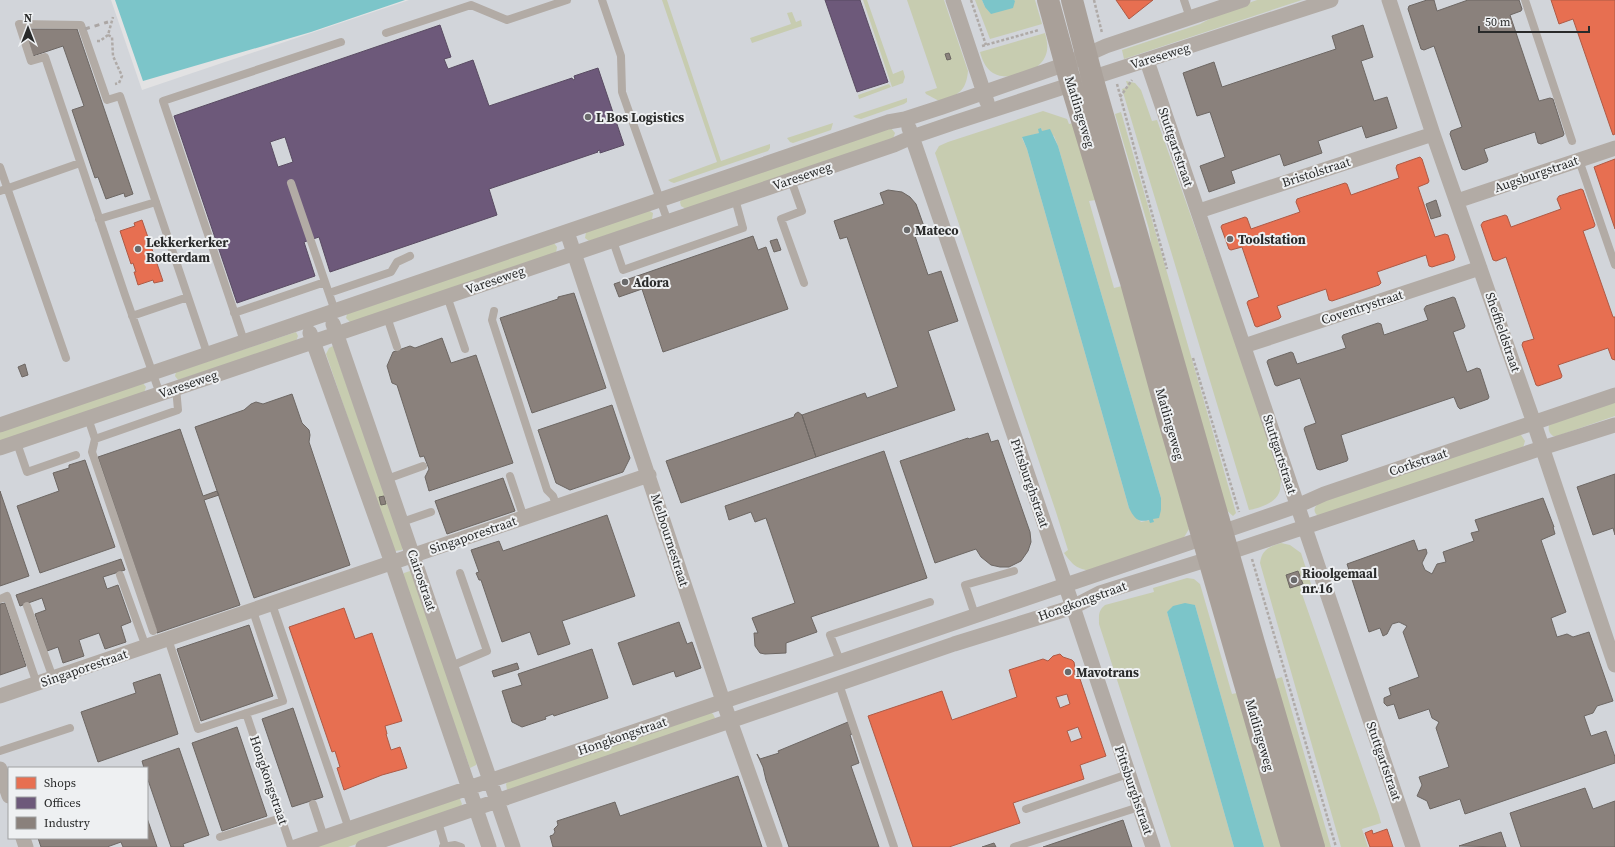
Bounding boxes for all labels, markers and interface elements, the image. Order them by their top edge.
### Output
north arrow [8,8,48,48]
scale bar [1479,8,1589,34]
text: N [24,11,32,26]
text: 50 m [1485,14,1511,30]
street label: Vareseweg [1128,39,1192,73]
street label: Matlingeweg [1061,74,1099,150]
street label: Stuttgartstraat [1155,105,1198,190]
place label: L Bos Logistics [596,109,684,126]
marker: L Bos Logistics [583,112,593,122]
street label: Augsburgstraat [1492,151,1581,196]
street label: Bristolstraat [1280,153,1353,191]
street label: Vareseweg [770,158,834,194]
place label: Mateco [915,222,959,239]
marker: Mateco [902,225,912,235]
place label: Toolstation [1238,231,1306,248]
place label: Lekkerkerker Rotterdam [146,234,229,266]
marker: Toolstation [1225,234,1235,244]
marker: Lekkerkerker Rotterdam [133,244,143,254]
street label: Vareseweg [463,262,527,298]
place label: Adora [633,274,669,291]
marker: Adora [620,277,630,287]
street label: Coventrystraat [1319,286,1406,328]
street label: Sheffieldstraat [1481,290,1525,375]
street label: Vareseweg [156,366,220,402]
street label: Matlingeweg [1152,386,1188,462]
street label: Stuttgartstraat [1259,412,1301,497]
street label: Pittsburghstraat [1007,436,1053,531]
street label: Corkstraat [1387,444,1450,480]
street label: Melbournestraat [647,491,693,589]
street label: Singaporestraat [427,512,519,558]
street label: Cairostraat [404,547,441,614]
place label: Rioolgemaal nr.16 [1302,565,1377,597]
marker: Rioolgemaal nr.16 [1289,575,1299,585]
street label: Hongkongstraat [1035,577,1129,625]
street label: Singaporestraat [38,645,130,691]
place label: Mavotrans [1076,664,1139,681]
marker: Mavotrans [1063,667,1073,677]
street label: Matlingeweg [1242,697,1278,773]
street label: Hongkongstraat [575,713,669,759]
street label: Stuttgartstraat [1363,719,1406,804]
street label: Hongkongstraat [246,733,292,827]
street label: Pittsburghstraat [1111,743,1157,838]
legend [8,767,148,839]
text: Shops [44,775,76,791]
text: Offices [44,795,81,811]
text: Industry [44,815,91,831]

